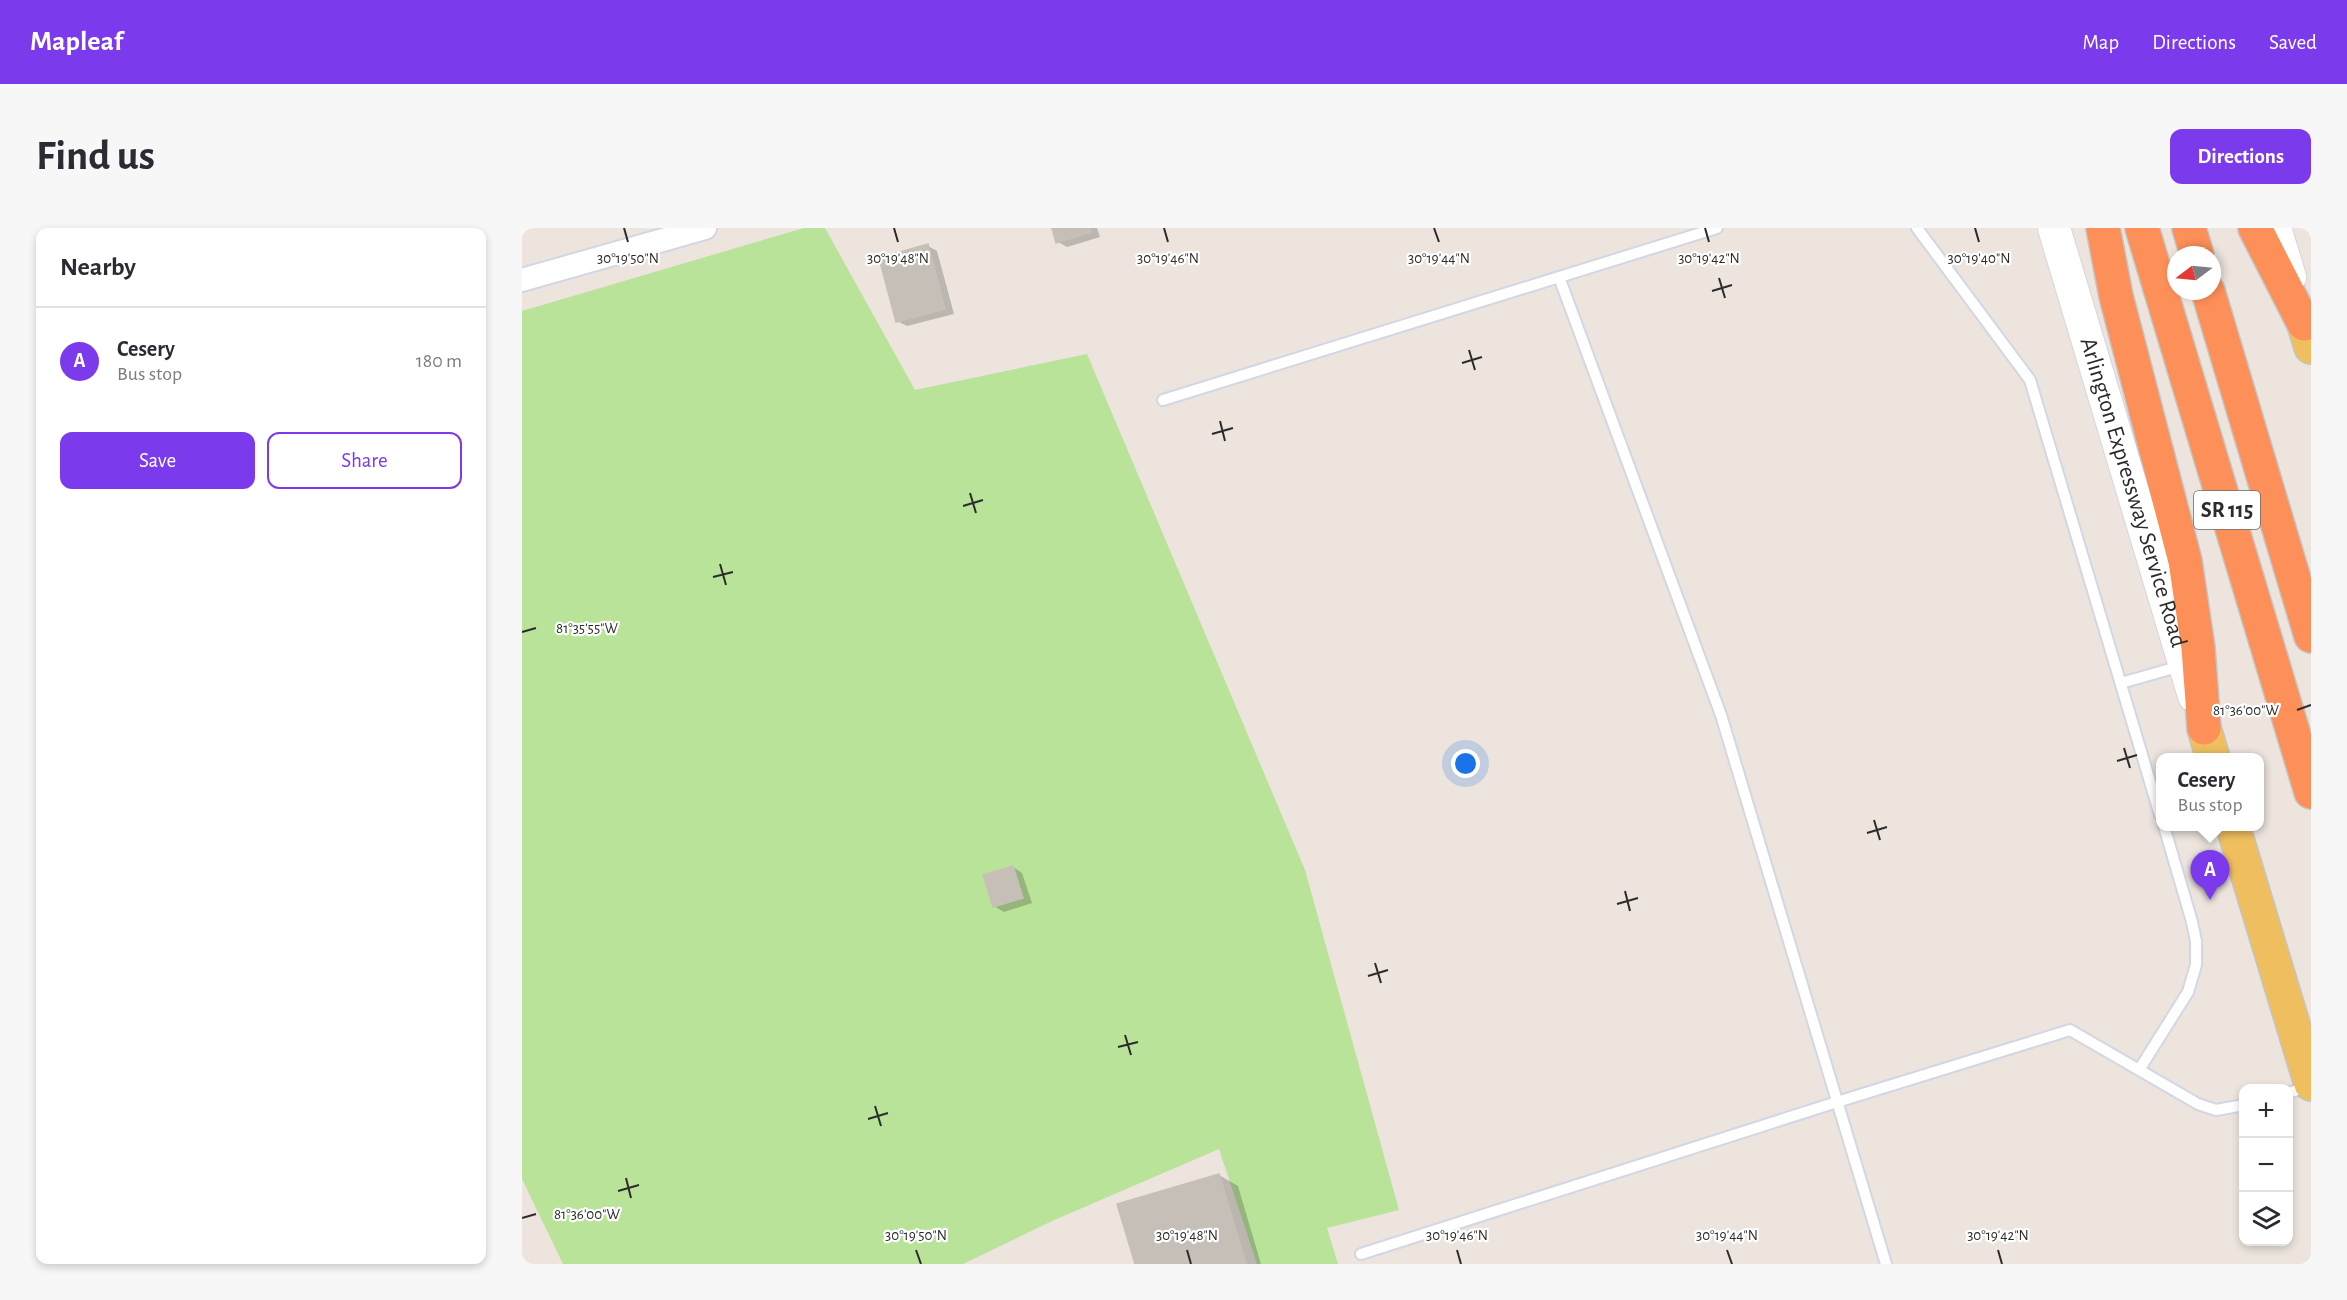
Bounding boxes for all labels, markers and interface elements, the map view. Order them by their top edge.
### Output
text: Mapleaf [30,28,123,56]
text: Map [2083,32,2119,53]
text: Directions [2152,32,2236,53]
text: Saved [2269,32,2317,53]
button: Directions [2170,129,2311,184]
text: Find us [36,135,155,177]
north arrow [2167,246,2221,300]
text: 30°19'50"N [597,251,659,266]
text: 30°19'48"N [867,251,929,266]
text: 30°19'46"N [1137,251,1199,266]
text: 30°19'44"N [1408,251,1470,266]
text: 30°19'42"N [1678,251,1740,266]
text: 30°19'40"N [1948,251,2010,266]
text: Nearby [60,254,136,280]
street label: Arlington Expressway Service Road [2075,335,2191,650]
text: Cesery [117,338,175,360]
text: A [74,351,86,371]
text: 180 m [416,351,462,371]
text: Bus stop [117,364,182,384]
button: Save [60,432,255,489]
button: Share [267,432,462,489]
road number: SR 115 [2194,491,2260,529]
text: 81°35'55"W [556,621,619,636]
text: 81°36'00"W [2213,703,2280,718]
your location [1451,749,1480,778]
popup [2156,753,2264,831]
text: Cesery [2177,769,2235,791]
text: Bus stop [2177,795,2243,815]
pin: A [2190,850,2230,900]
map controls [2239,1084,2293,1246]
button: + [2239,1084,2293,1138]
button: − [2239,1138,2293,1192]
button: layers [2239,1192,2293,1246]
text: 81°36'00"W [554,1207,621,1222]
text: 30°19'50"N [885,1228,947,1243]
text: 30°19'48"N [1156,1228,1218,1243]
text: 30°19'46"N [1426,1228,1488,1243]
text: 30°19'44"N [1696,1228,1758,1243]
text: 30°19'42"N [1967,1228,2029,1243]

